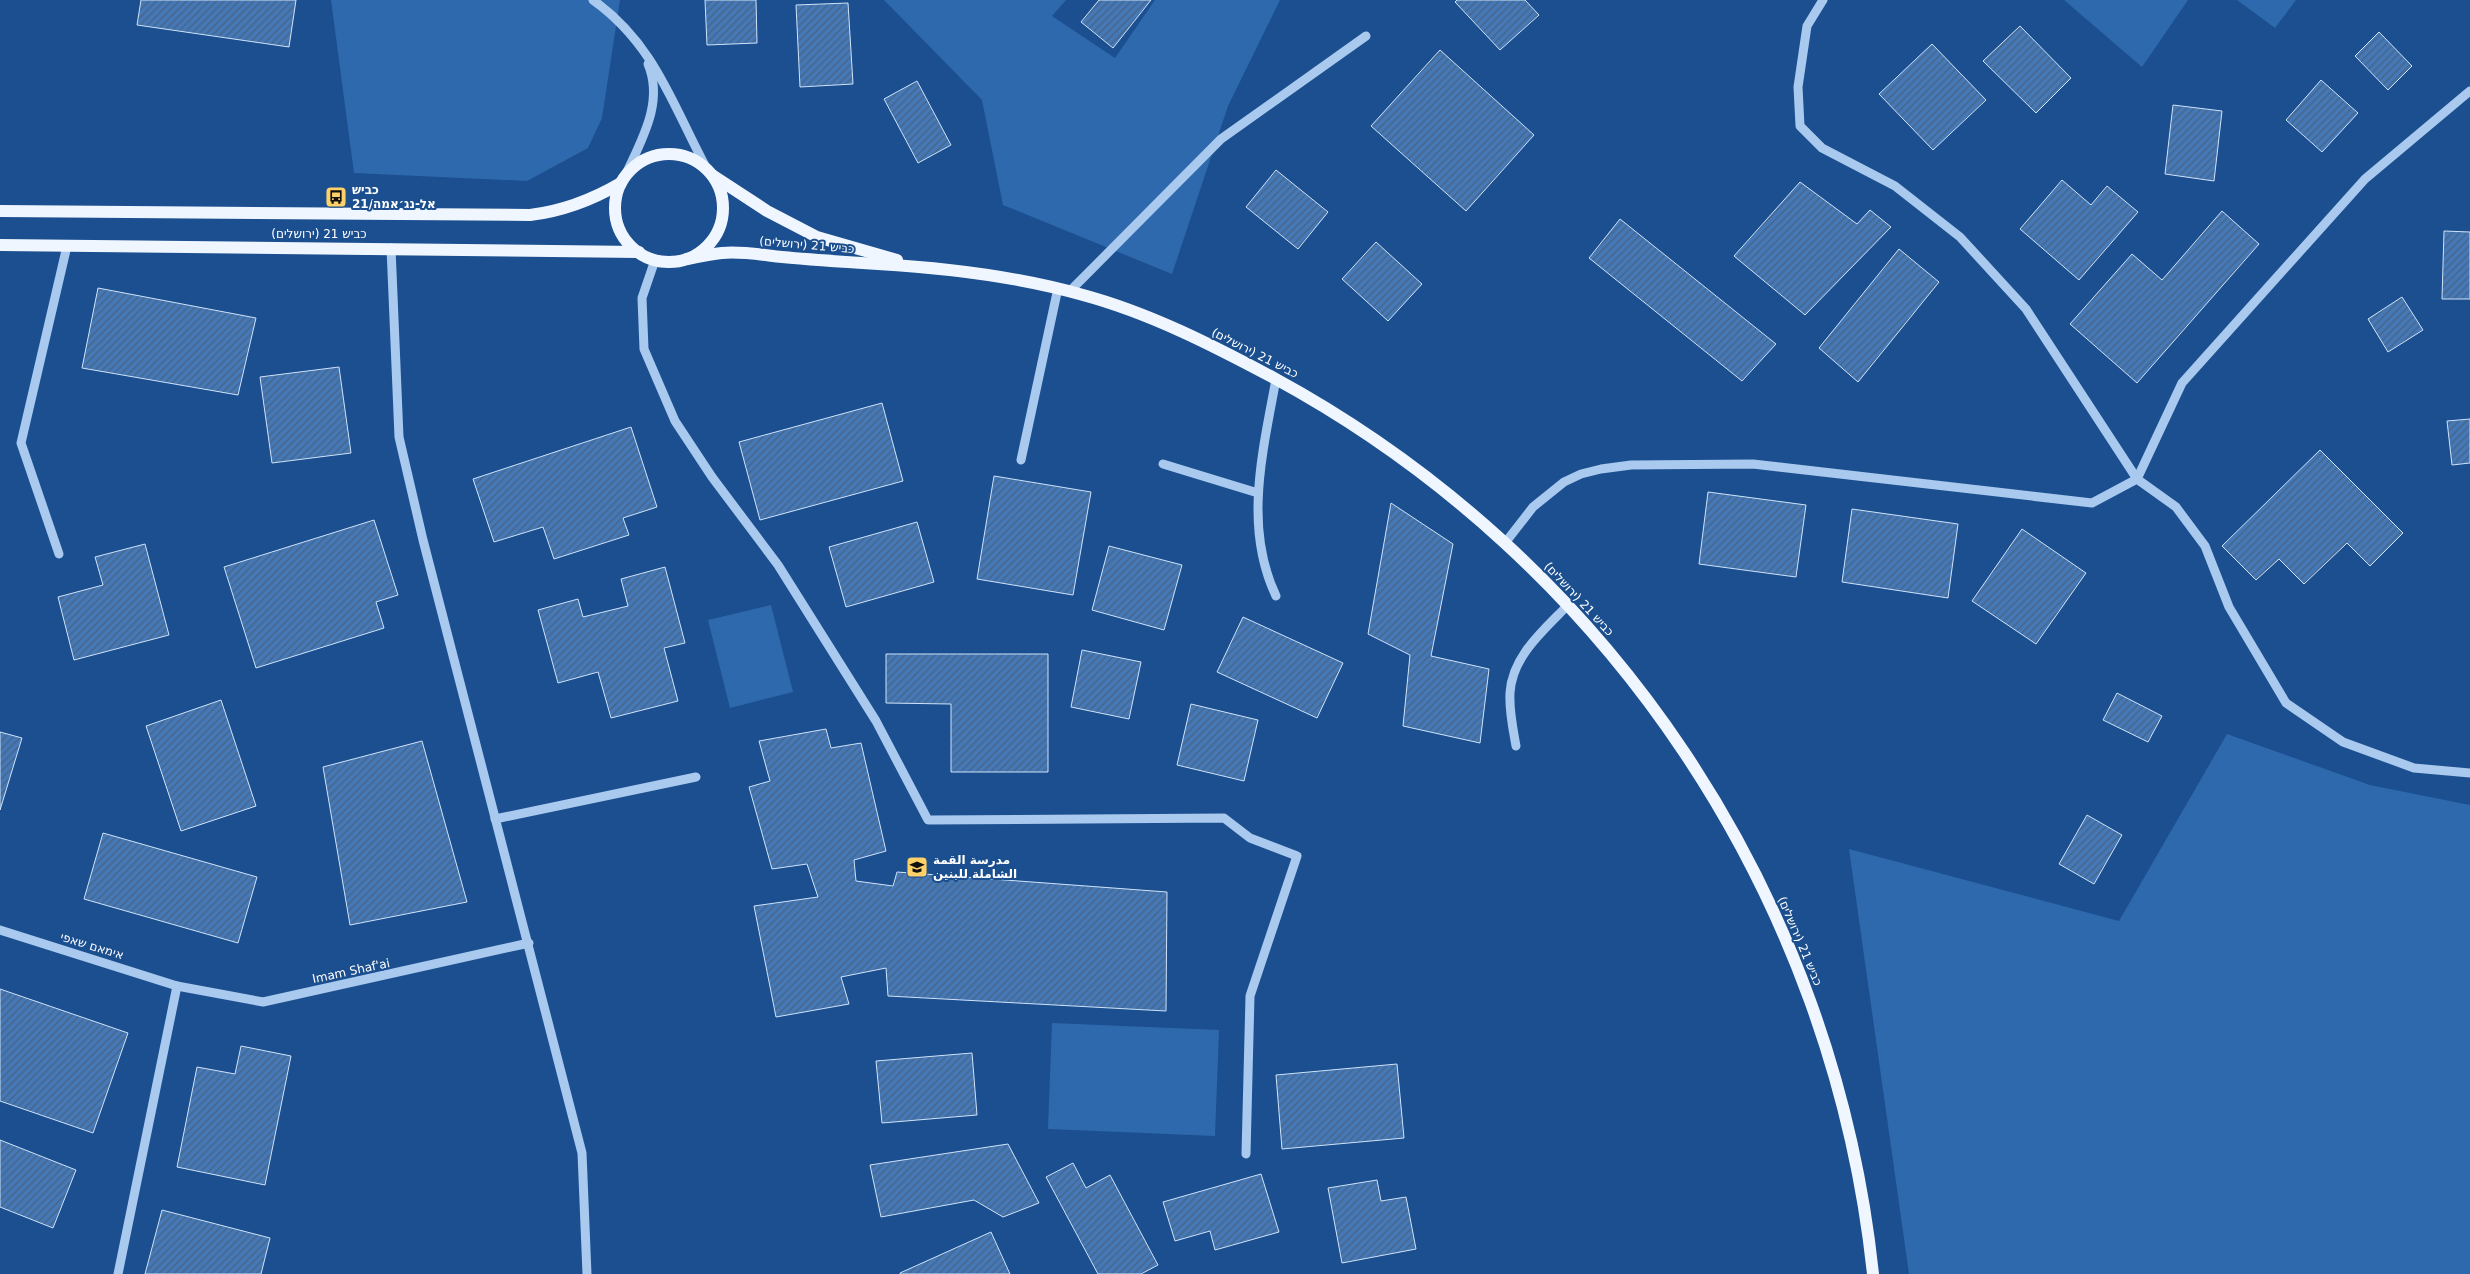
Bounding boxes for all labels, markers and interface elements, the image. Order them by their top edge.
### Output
place label: כביש 21/אל-נג׳אמה [352,183,436,211]
bus stop icon: כביש 21/אל-נג׳אמה [324,185,348,209]
street label: כביש 21 (ירושלים) [271,227,367,241]
street label: כביש 21 (ירושלים) [759,234,855,256]
street label: כביש 21 (ירושלים) [1209,325,1301,381]
street label: כביש 21 (ירושלים) [1541,559,1617,639]
place label: مدرسة القمة الشاملة للبنين [933,853,1017,881]
school or university icon: مدرسة القمة الشاملة للبنين [905,855,929,879]
street label: כביש 21 (ירושלים) [1775,894,1825,988]
street label: אימאם שאפי [59,930,125,962]
street label: Imam Shaf'ai [311,956,391,986]

